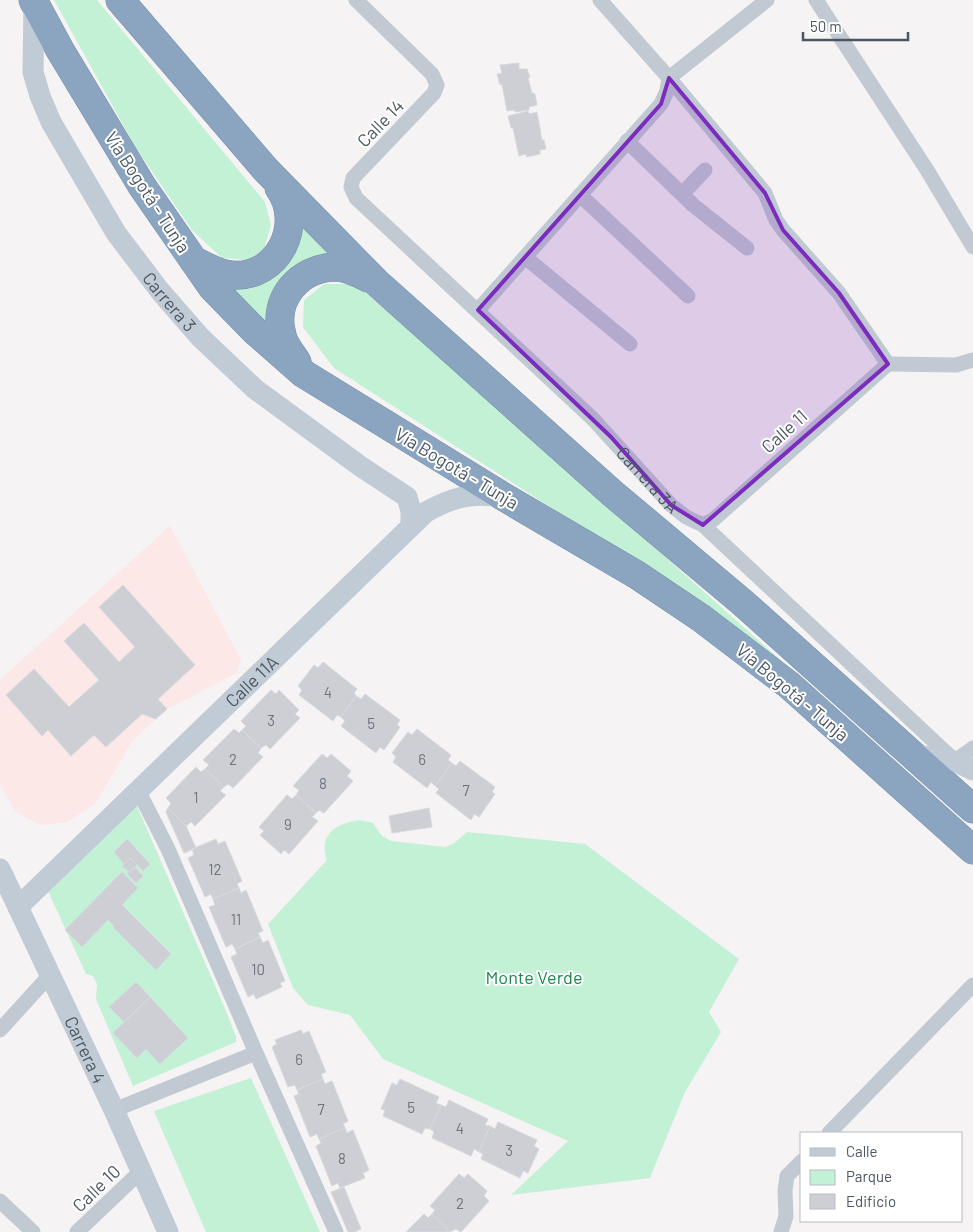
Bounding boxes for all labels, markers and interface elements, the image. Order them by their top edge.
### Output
scale bar [803,10,908,42]
text: 50 m [810,17,842,35]
street label: Calle 14 [352,95,408,151]
street label: Vía Bogotá - Tunja [101,127,195,257]
street label: Carrera 3 [138,267,201,336]
street label: Calle 11 [757,405,811,457]
street label: Vía Bogotá - Tunja [391,422,523,514]
street label: Carrera 3A [612,442,683,518]
street label: Vía Bogotá - Tunja [732,639,854,745]
street label: Calle 11A [220,650,283,711]
house number: 4 [324,683,332,701]
house number: 3 [267,711,275,729]
house number: 5 [367,714,375,732]
house number: 2 [229,750,237,768]
house number: 6 [418,750,426,768]
house number: 8 [319,774,327,792]
house number: 7 [462,781,470,799]
house number: 1 [193,788,199,806]
house number: 9 [284,815,292,833]
house number: 12 [208,860,222,878]
house number: 11 [231,910,241,928]
house number: 10 [251,960,265,978]
park label: Monte Verde [485,966,583,988]
street label: Carrera 4 [60,1013,111,1087]
house number: 6 [295,1050,303,1068]
house number: 5 [407,1098,415,1116]
house number: 7 [317,1100,325,1118]
house number: 4 [456,1119,464,1137]
legend [800,1132,963,1222]
house number: 3 [505,1141,513,1159]
text: Calle [846,1142,878,1160]
house number: 8 [338,1149,346,1167]
street label: Calle 10 [68,1160,124,1216]
text: Parque [846,1167,892,1185]
text: Edificio [846,1192,896,1210]
house number: 2 [456,1194,464,1212]

